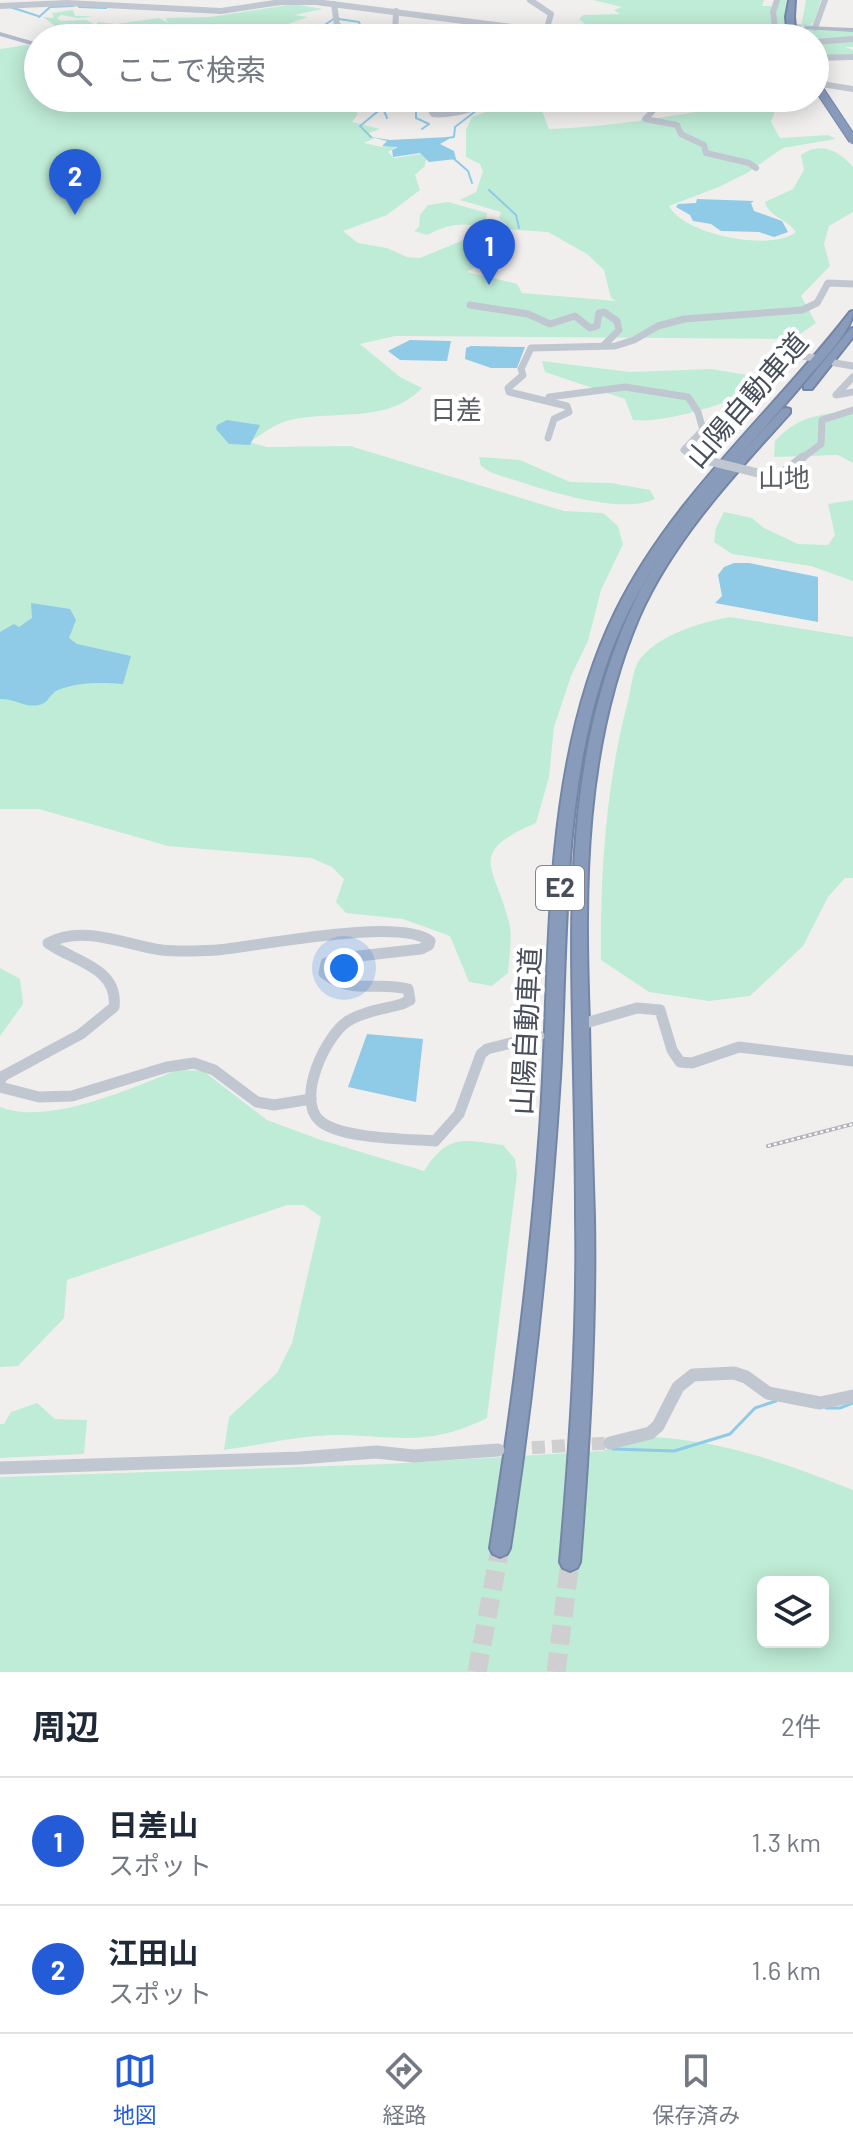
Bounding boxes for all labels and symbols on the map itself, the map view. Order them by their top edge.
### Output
pin: 2 [49,149,101,215]
pin: 1 [463,219,515,285]
street label: 山陽自動車道 [678,325,814,474]
district label: 日差 [430,393,482,424]
district label: 山地 [758,461,810,492]
road number: E2 [536,866,584,910]
street label: 山陽自動車道 [504,946,546,1116]
your location [324,948,364,988]

